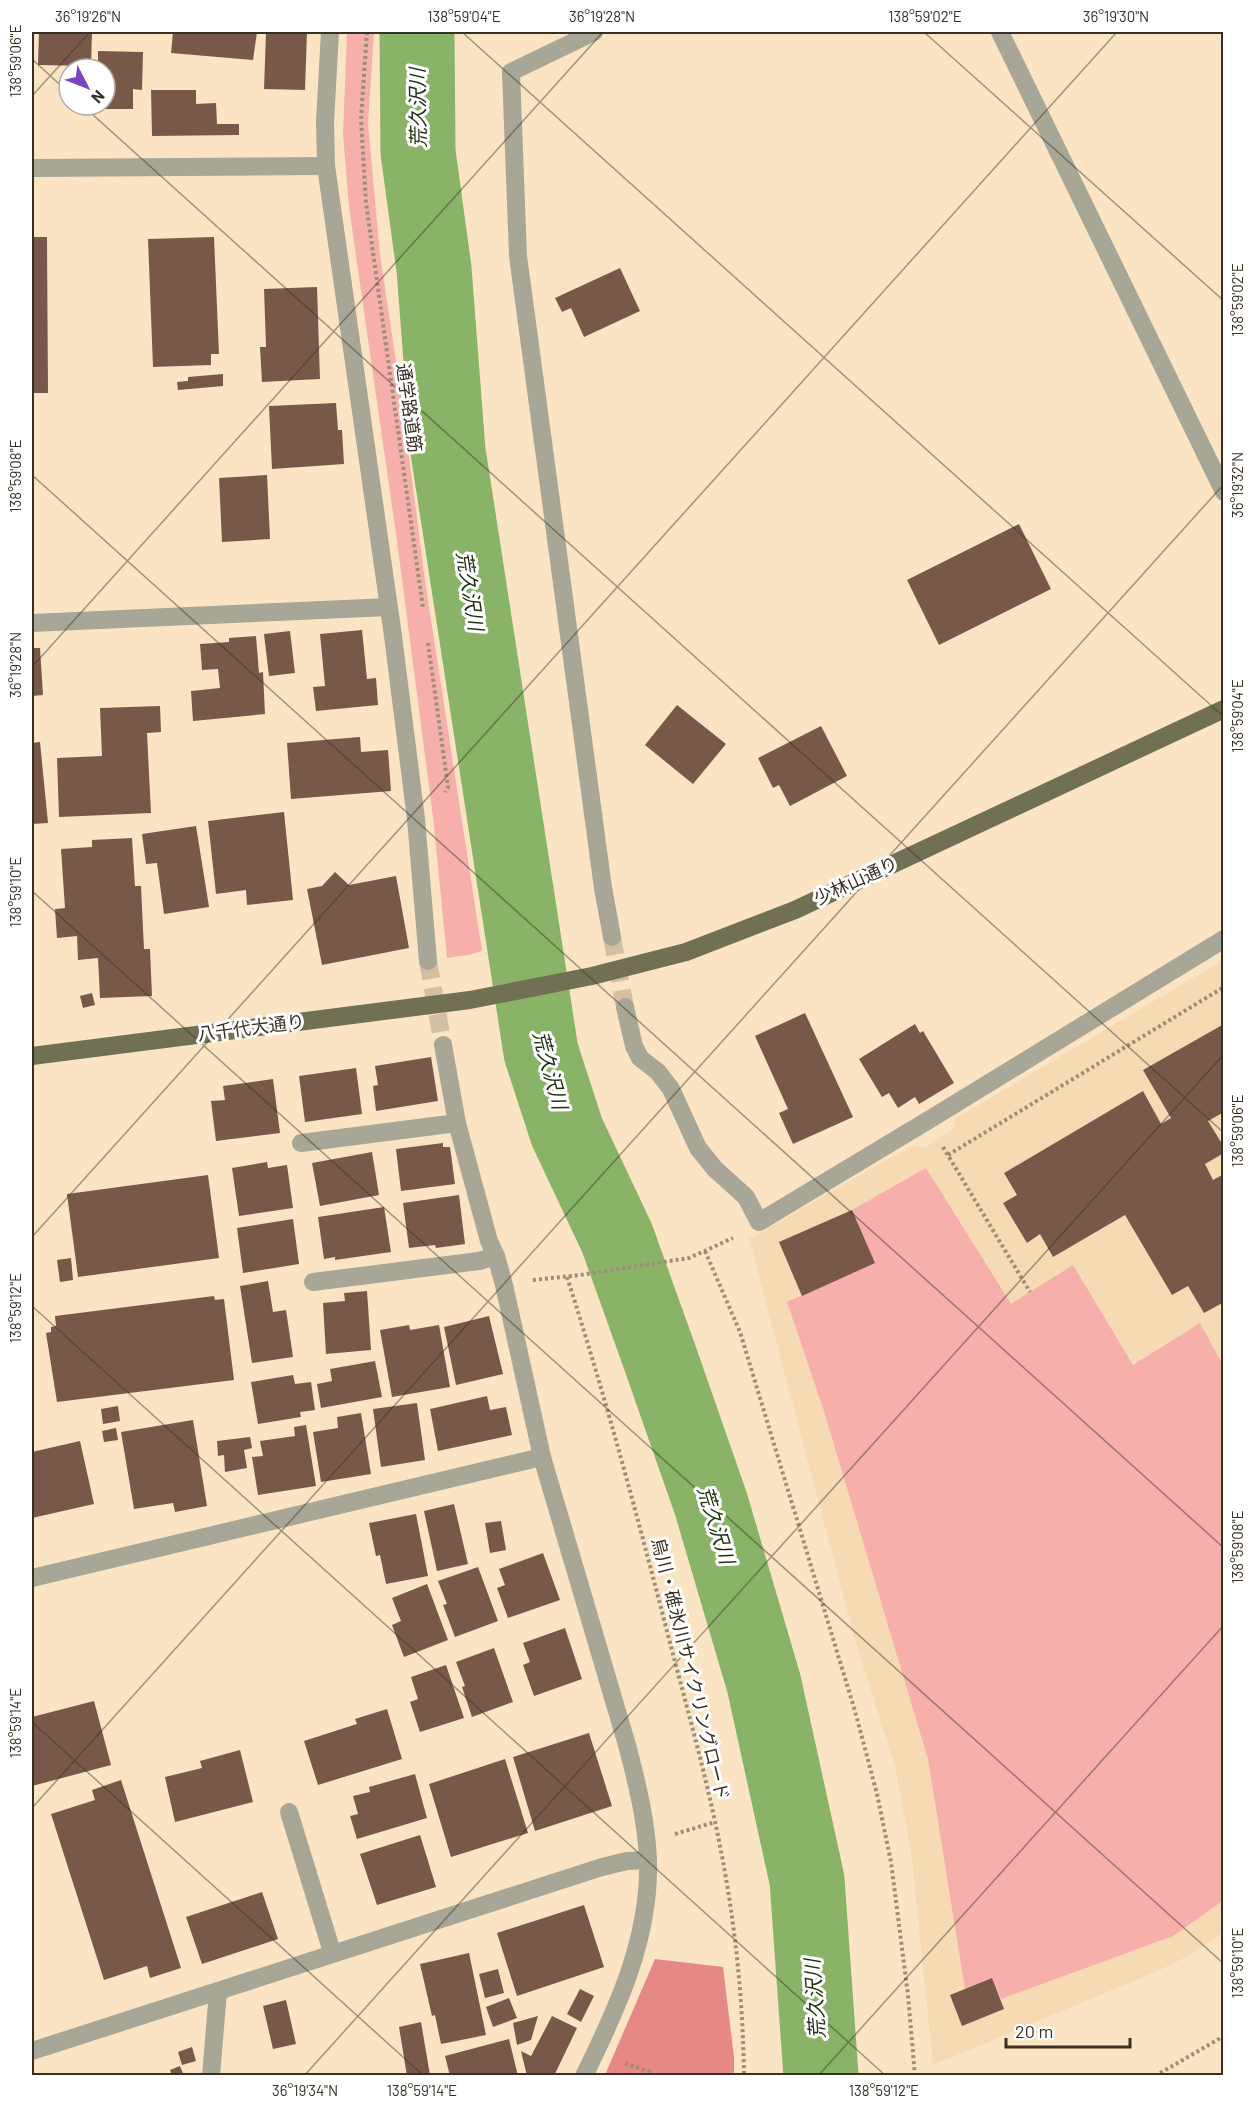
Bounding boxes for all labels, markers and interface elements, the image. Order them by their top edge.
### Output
text: 36°19'26"N [55,7,121,25]
text: 138°59'04"E [427,7,501,25]
text: 36°19'28"N [569,7,635,25]
text: 138°59'02"E [888,7,962,25]
text: 36°19'30"N [1083,7,1149,25]
text: 138°59'06"E [6,24,24,98]
north arrow [57,57,117,117]
water label: 荒久沢川 [404,66,430,148]
text: N [88,87,109,108]
text: 138°59'02"E [1228,263,1246,337]
street label: 通学路道筋 [393,362,427,454]
text: 138°59'08"E [6,439,24,513]
text: 36°19'32"N [1228,452,1246,518]
water label: 荒久沢川 [453,549,489,634]
text: 36°19'28"N [6,632,24,698]
text: 138°59'04"E [1228,679,1246,753]
street label: 少林山通り [810,851,901,909]
text: 138°59'10"E [6,857,24,927]
street label: 八千代大通り [196,1010,306,1045]
water label: 荒久沢川 [529,1028,573,1113]
text: 138°59'06"E [1228,1094,1246,1168]
text: 138°59'12"E [6,1273,24,1343]
water label: 荒久沢川 [694,1483,741,1568]
text: 138°59'08"E [1228,1510,1246,1584]
street label: 烏川・碓氷川サイクリングロード [648,1535,734,1802]
text: 138°59'14"E [6,1688,24,1758]
text: 138°59'10"E [1228,1928,1246,1998]
water label: 荒久沢川 [799,1956,829,2040]
scale bar [1006,2011,1130,2049]
text: 20 m [1015,2020,1053,2042]
text: 36°19'34"N [272,2081,338,2099]
text: 138°59'14"E [387,2081,457,2099]
text: 138°59'12"E [849,2081,919,2099]

